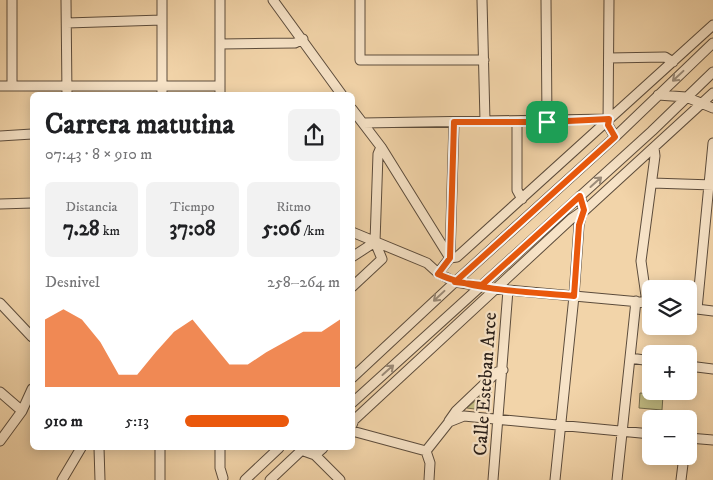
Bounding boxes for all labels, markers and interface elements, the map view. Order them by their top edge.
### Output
one-way arrow [671,70,684,82]
pin [526,101,568,143]
text: Carrera matutina [45,107,234,142]
icon: arrive [533,108,561,136]
button: share [288,109,340,161]
text: 07:43 · 8 × 910 m [45,144,152,164]
one-way arrow [589,176,602,188]
text: Distancia [65,198,118,216]
text: Tiempo [170,198,215,216]
text: Ritmo [276,198,311,216]
text: 7.28 [63,216,100,242]
text: 37:08 [169,216,216,242]
text: 5:06 [262,216,300,242]
text: km [100,222,120,240]
text: /km [300,222,325,240]
text: Desnivel [45,272,100,292]
text: 258–264 m [267,272,340,292]
map controls [642,280,697,465]
button: layers [642,280,697,335]
one-way arrow [433,290,446,302]
street label: Calle Esteban Arce [469,311,502,457]
button: + [642,345,697,400]
one-way arrow [382,364,395,376]
button: − [642,410,697,465]
text: 910 m [45,411,83,431]
text: 5:13 [125,411,149,431]

